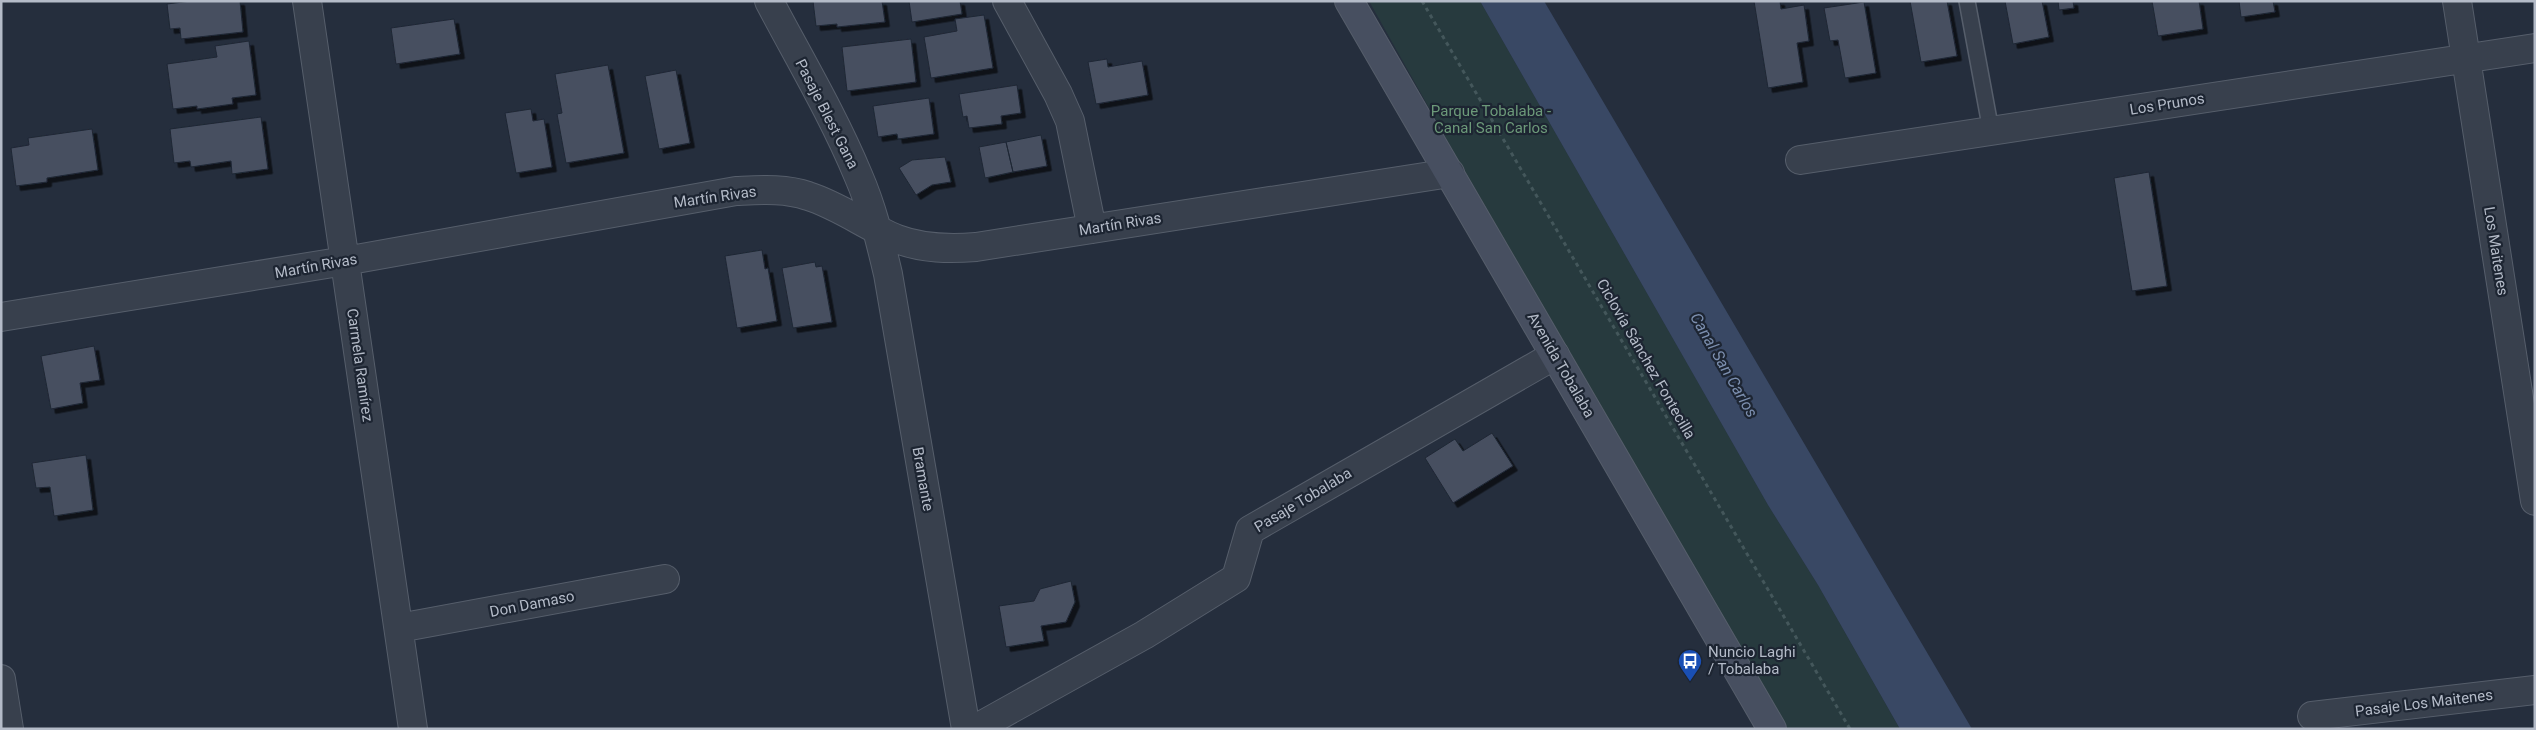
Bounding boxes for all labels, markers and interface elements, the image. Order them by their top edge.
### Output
street label: Pasaje Blest Gana [792,56,862,172]
street label: Los Prunos [2128,89,2206,119]
park label: Parque Tobalaba - Canal San Carlos [1431,102,1551,137]
street label: Martín Rivas [673,182,757,212]
street label: Los Maitenes [2480,205,2512,297]
street label: Martín Rivas [1077,209,1163,239]
street label: Martín Rivas [273,250,359,282]
street label: Ciclovía Sánchez Fontecilla [1593,276,1699,442]
street label: Carmela Ramírez [343,307,377,423]
street label: Avenida Tobalaba [1524,309,1598,421]
water label: Canal San Carlos [1686,309,1762,421]
street label: Bramante [909,446,937,512]
street label: Pasaje Tobalaba [1251,464,1355,536]
street label: Don Damaso [488,587,576,621]
place label: Nuncio Laghi / Tobalaba [1708,643,1796,678]
bus stop icon: Nuncio Laghi / Tobalaba [1677,648,1703,682]
street label: Pasaje Los Maitenes [2354,686,2494,720]

